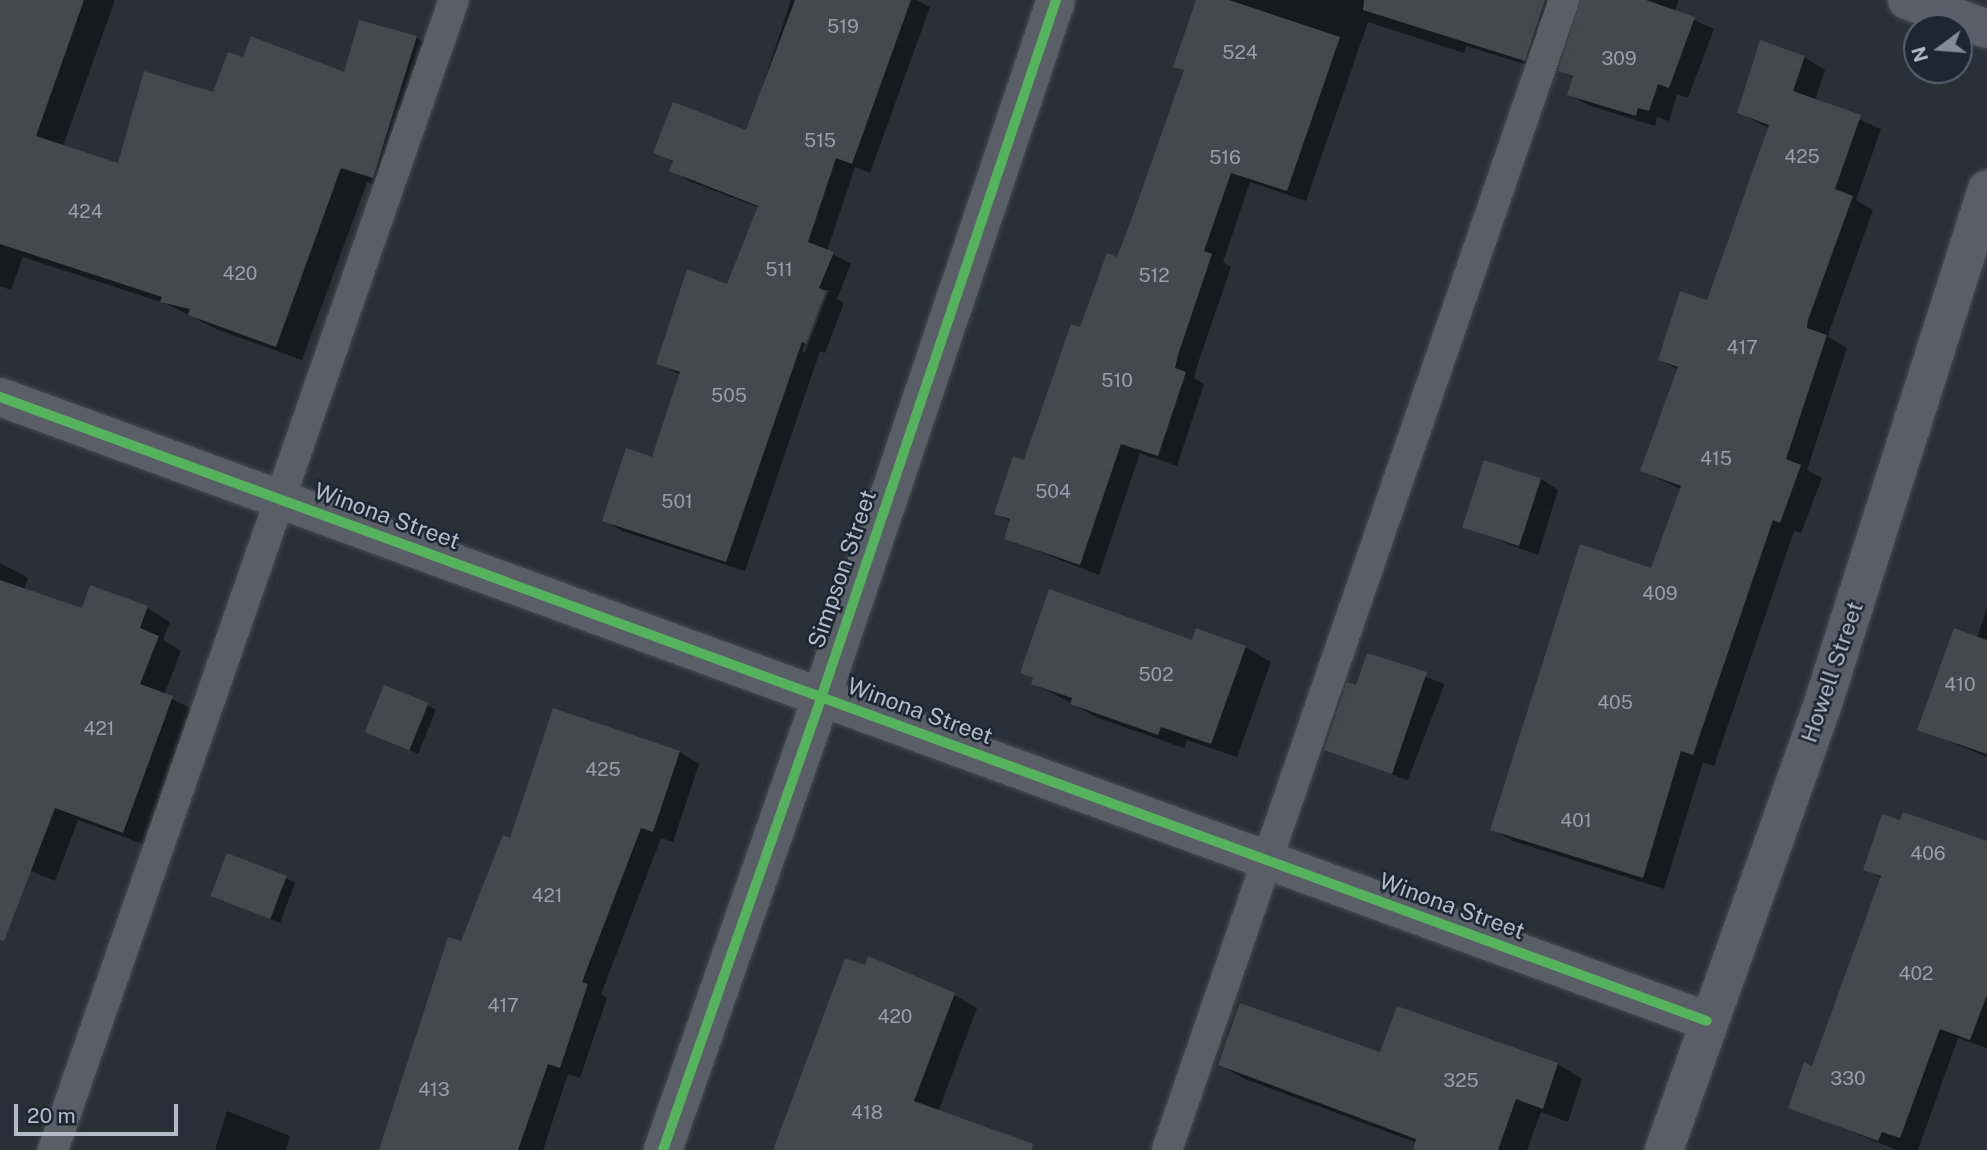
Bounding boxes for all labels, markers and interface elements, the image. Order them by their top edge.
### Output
north arrow [1903,14,1973,84]
house number: 519 [827,16,859,38]
house number: 524 [1222,42,1258,64]
text: N [1907,44,1932,64]
house number: 309 [1601,48,1637,70]
house number: 515 [804,130,836,152]
house number: 425 [1784,146,1820,168]
house number: 516 [1209,147,1241,169]
house number: 424 [67,201,103,223]
house number: 511 [765,259,793,281]
house number: 420 [223,263,257,285]
house number: 512 [1138,265,1170,287]
house number: 417 [1726,337,1758,359]
house number: 510 [1101,370,1133,392]
house number: 505 [711,385,747,407]
house number: 415 [1700,448,1732,470]
street label: Winona Street [311,477,463,555]
house number: 504 [1035,481,1071,503]
street label: Simpson Street [802,486,882,652]
house number: 501 [661,491,693,513]
house number: 409 [1642,583,1678,605]
street label: Howell Street [1795,598,1869,746]
house number: 502 [1138,664,1174,686]
street label: Winona Street [844,672,996,750]
house number: 410 [1944,674,1976,696]
house number: 405 [1597,692,1633,714]
house number: 421 [84,718,114,740]
house number: 425 [585,759,621,781]
house number: 401 [1560,810,1592,832]
house number: 406 [1910,843,1946,865]
street label: Winona Street [1376,867,1528,945]
house number: 421 [532,885,562,907]
house number: 402 [1899,963,1933,985]
house number: 417 [487,995,519,1017]
house number: 420 [878,1006,912,1028]
house number: 330 [1830,1068,1866,1090]
house number: 325 [1443,1070,1479,1092]
house number: 413 [418,1079,450,1101]
scale bar [18,1090,182,1134]
house number: 418 [851,1102,883,1124]
text: 20 m [27,1103,76,1128]

